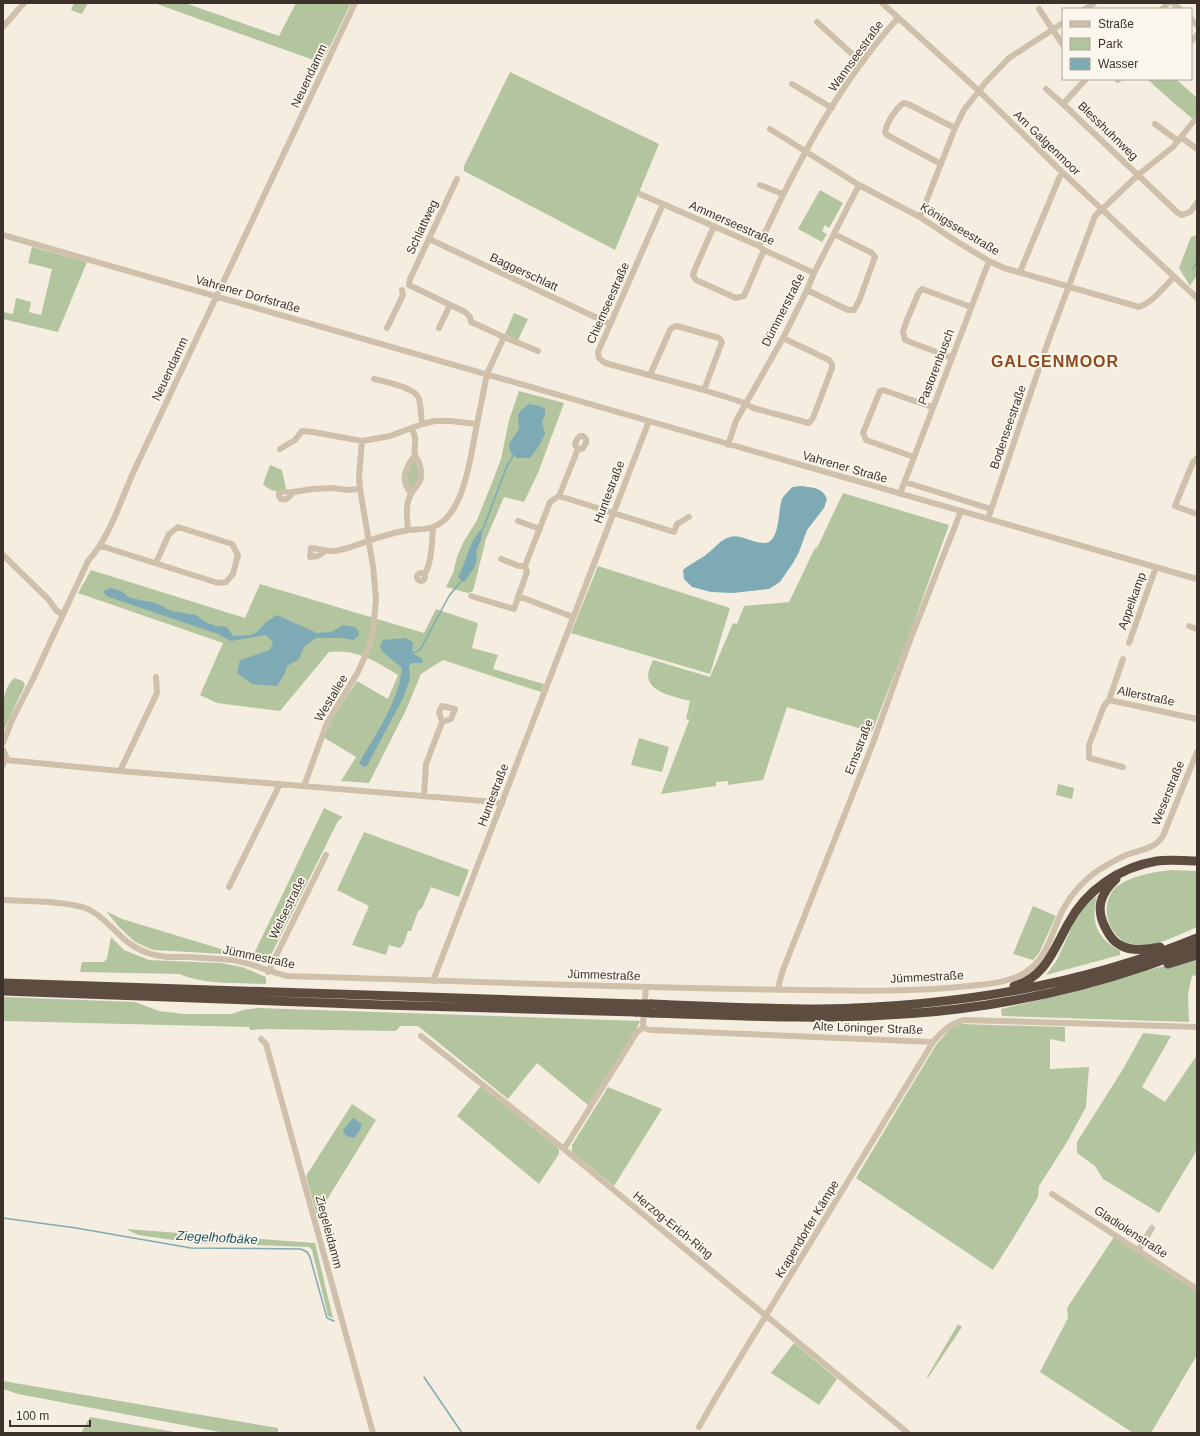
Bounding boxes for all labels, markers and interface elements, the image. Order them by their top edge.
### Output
legend [1062,8,1192,80]
text: Straße [1098,17,1134,31]
street label: Wannseestraße [826,18,887,94]
text: Park [1098,37,1124,51]
street label: Neuendamm [288,42,330,110]
text: Wasser [1098,57,1138,71]
street label: Blesshuhnweg [1075,99,1141,163]
street label: Am Galgenmoor [1011,108,1083,178]
street label: Schlattweg [403,197,441,257]
street label: Ammerseestraße [687,198,777,248]
street label: Königsseestraße [918,200,1002,258]
street label: Baggerschlatt [488,250,561,294]
street label: Chiemseestraße [584,260,632,346]
street label: Dümmerstraße [759,271,808,349]
street label: Vahrener Dorfstraße [194,272,302,316]
street label: Pastorenbusch [915,327,957,407]
street label: Neuendamm [149,335,191,403]
district label: GALGENMOOR [991,353,1119,370]
street label: Bodenseestraße [987,383,1029,471]
street label: Vahrener Straße [801,448,889,486]
street label: Huntestraße [591,458,627,525]
street label: Appelkamp [1115,570,1149,632]
street label: Westallee [311,672,351,724]
street label: Allerstraße [1116,683,1176,709]
street label: Emsstraße [842,717,876,777]
street label: Weserstraße [1149,758,1187,827]
street label: Huntestraße [475,761,511,828]
street label: Welsestraße [266,874,308,941]
street label: Jümmestraße [222,943,297,972]
street label: Jümmestraße [567,967,641,983]
street label: Jümmestraße [890,968,964,986]
street label: Alte Löninger Straße [813,1019,924,1037]
street label: Krapendorfer Kämpe [772,1177,842,1280]
street label: Herzog-Erich-Ring [630,1189,716,1261]
street label: Ziegeleidamm [312,1194,346,1270]
street label: Gladiolenstraße [1092,1203,1171,1261]
water label: Ziegelhofbäke [175,1228,258,1247]
scale bar [10,1402,90,1428]
text: 100 m [16,1409,49,1423]

